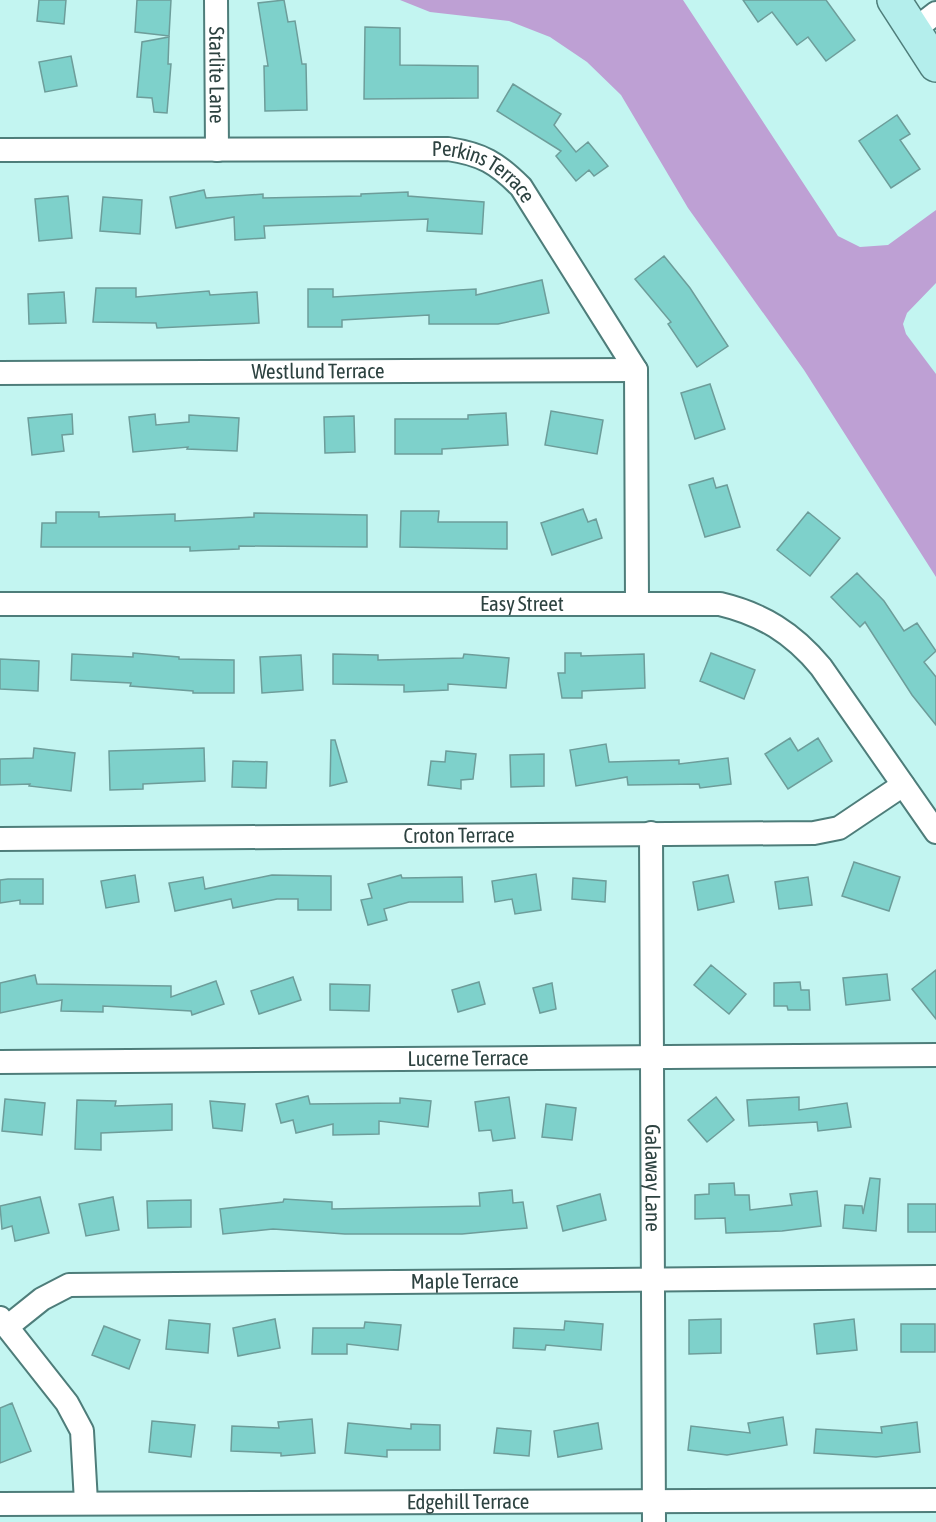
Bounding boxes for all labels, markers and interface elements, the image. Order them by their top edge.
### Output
street label: Starlite Lane [205,26,230,124]
street label: Perkins Terrace [432,136,541,206]
street label: Westlund Terrace [251,358,385,383]
street label: Easy Street [480,591,564,615]
street label: Croton Terrace [403,822,515,847]
street label: Lucerne Terrace [407,1045,529,1070]
street label: Galaway Lane [641,1124,666,1232]
street label: Maple Terrace [411,1268,519,1293]
street label: Edgehill Terrace [407,1489,529,1513]

